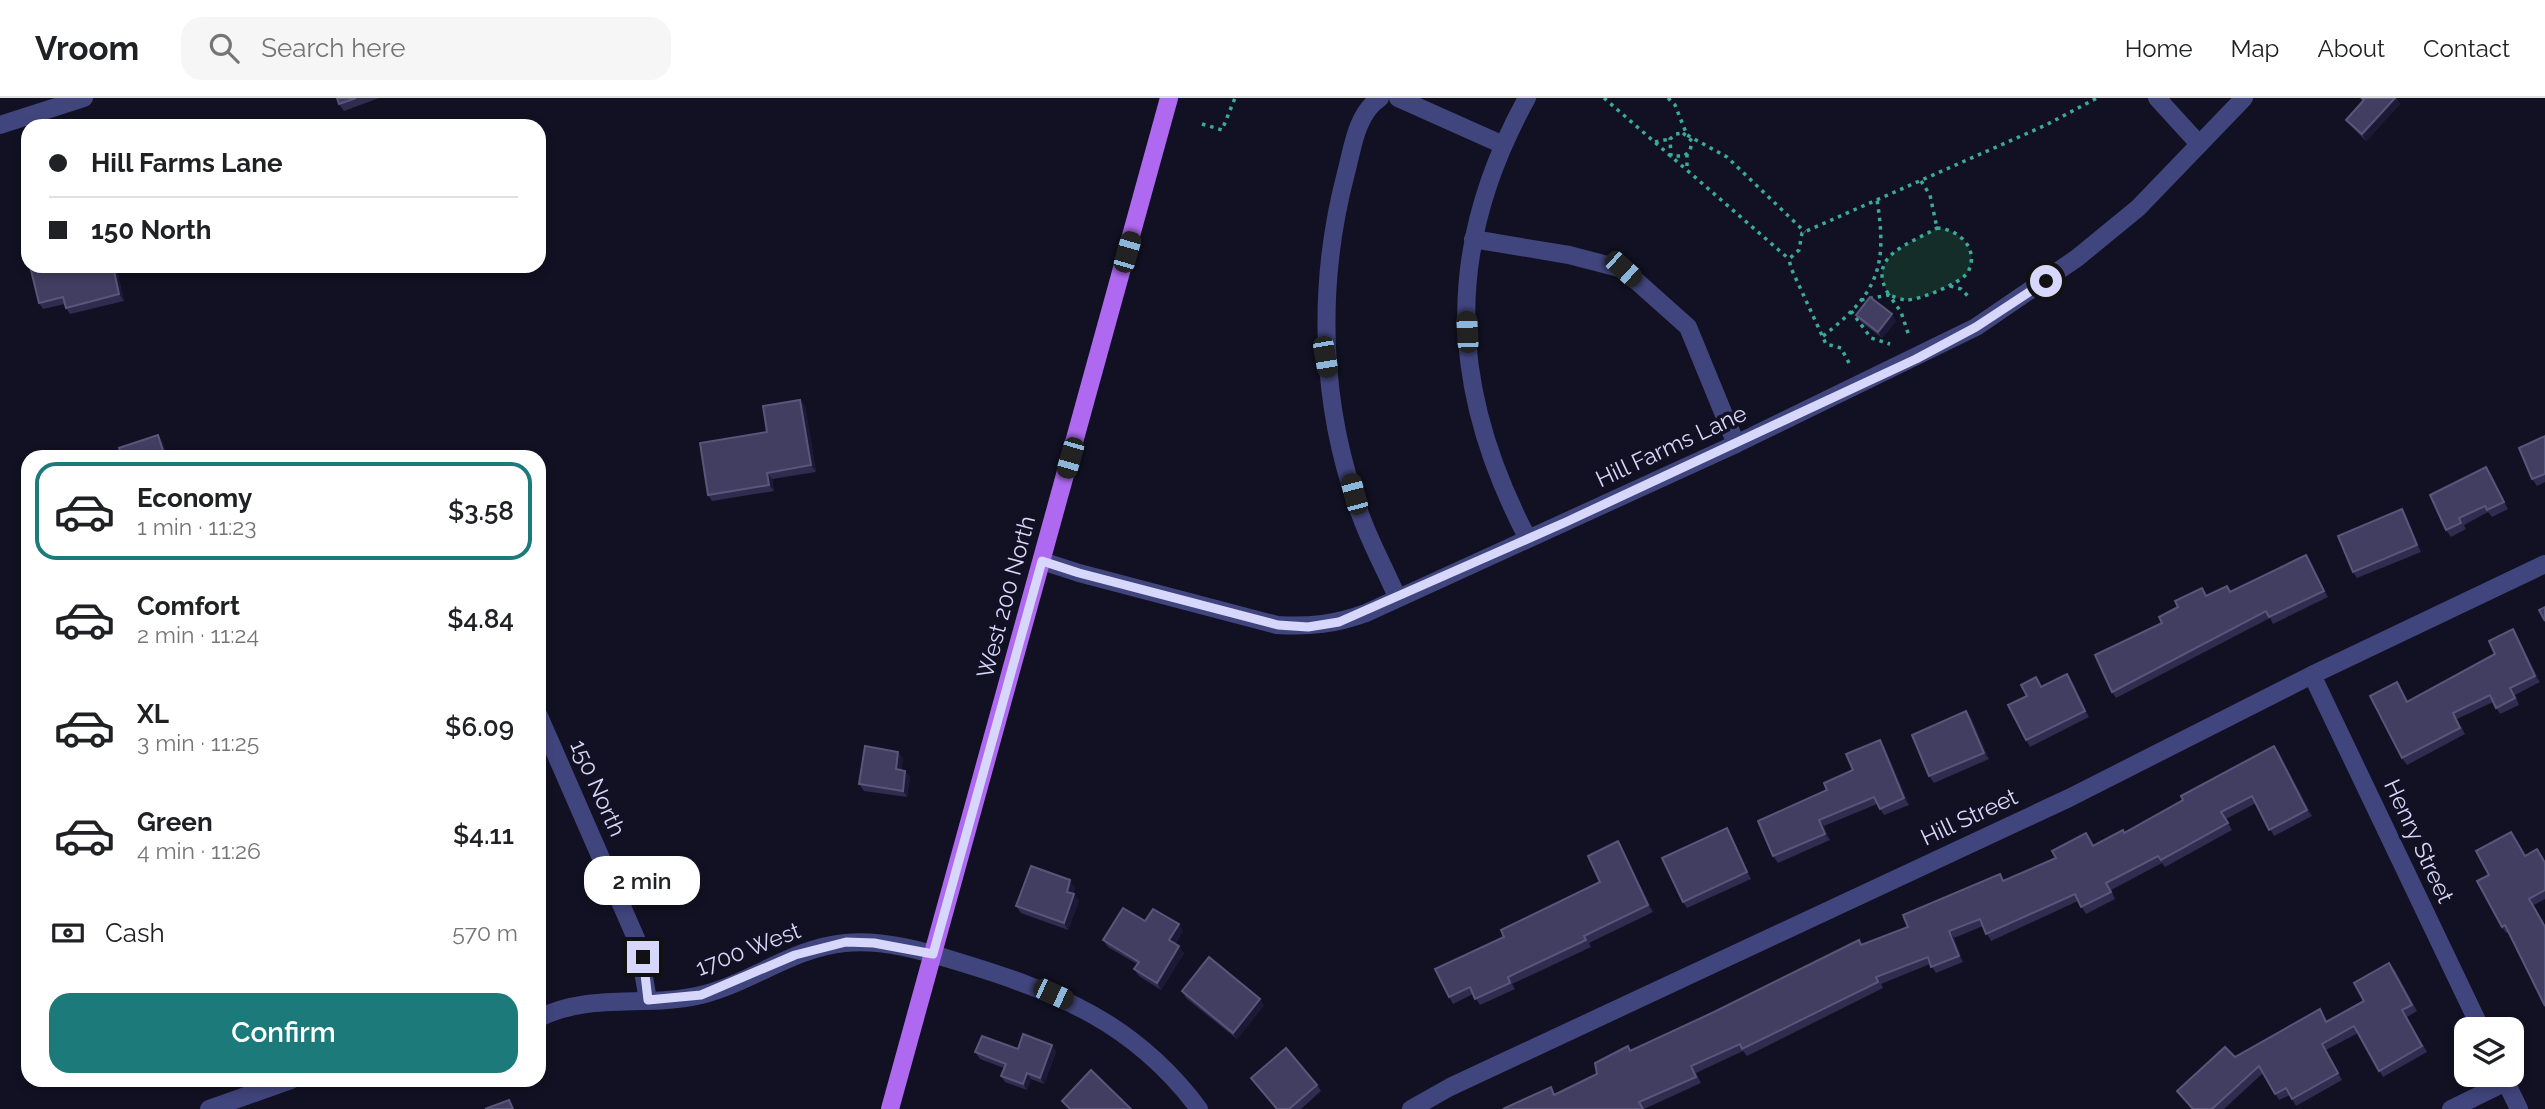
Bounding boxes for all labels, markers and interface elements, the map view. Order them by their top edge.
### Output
search box [181,17,671,80]
text: Vroom [35,29,139,68]
icon: search [205,29,243,67]
text: Search here [261,33,406,63]
text: Home [2125,34,2193,63]
text: Map [2231,34,2279,63]
text: About [2317,34,2385,63]
text: Contact [2423,34,2510,63]
text: Hill Farms Lane [91,148,282,178]
text: 150 North [91,215,212,245]
car [1112,229,1143,275]
car [1601,247,1646,291]
route start [2030,265,2062,297]
car [1456,310,1479,354]
car [1312,334,1339,380]
street label: Hill Farms Lane [1591,399,1750,492]
car [1055,435,1086,481]
car [1339,471,1370,517]
icon: car [53,480,116,543]
text: Economy [137,483,252,513]
text: $3.58 [448,496,514,526]
text: 1 min · 11:23 [137,513,257,540]
street label: West 200 North [971,513,1040,681]
icon: car [53,588,116,651]
text: Comfort [137,591,240,621]
text: $4.84 [447,604,514,634]
text: 2 min · 11:24 [137,621,259,648]
icon: car [53,696,116,759]
text: XL [137,699,169,729]
text: $6.09 [445,712,514,742]
text: 3 min · 11:25 [137,729,259,756]
street label: 150 North [565,735,632,840]
street label: Henry Street [2379,775,2460,907]
street label: Hill Street [1916,782,2022,851]
icon: car [53,804,116,867]
text: Green [137,807,213,837]
text: $4.11 [453,820,514,850]
text: 4 min · 11:26 [137,837,261,864]
callout: 2 min [585,856,701,904]
text: 2 min [613,867,671,894]
icon: cash [49,914,87,952]
street label: 1700 West [692,916,804,981]
text: Cash [105,918,165,948]
text: 570 m [452,919,518,946]
route end [627,941,659,973]
car [1030,976,1077,1012]
button: Confirm [49,993,518,1073]
map controls [2454,1017,2524,1087]
button: layers [2454,1017,2524,1087]

